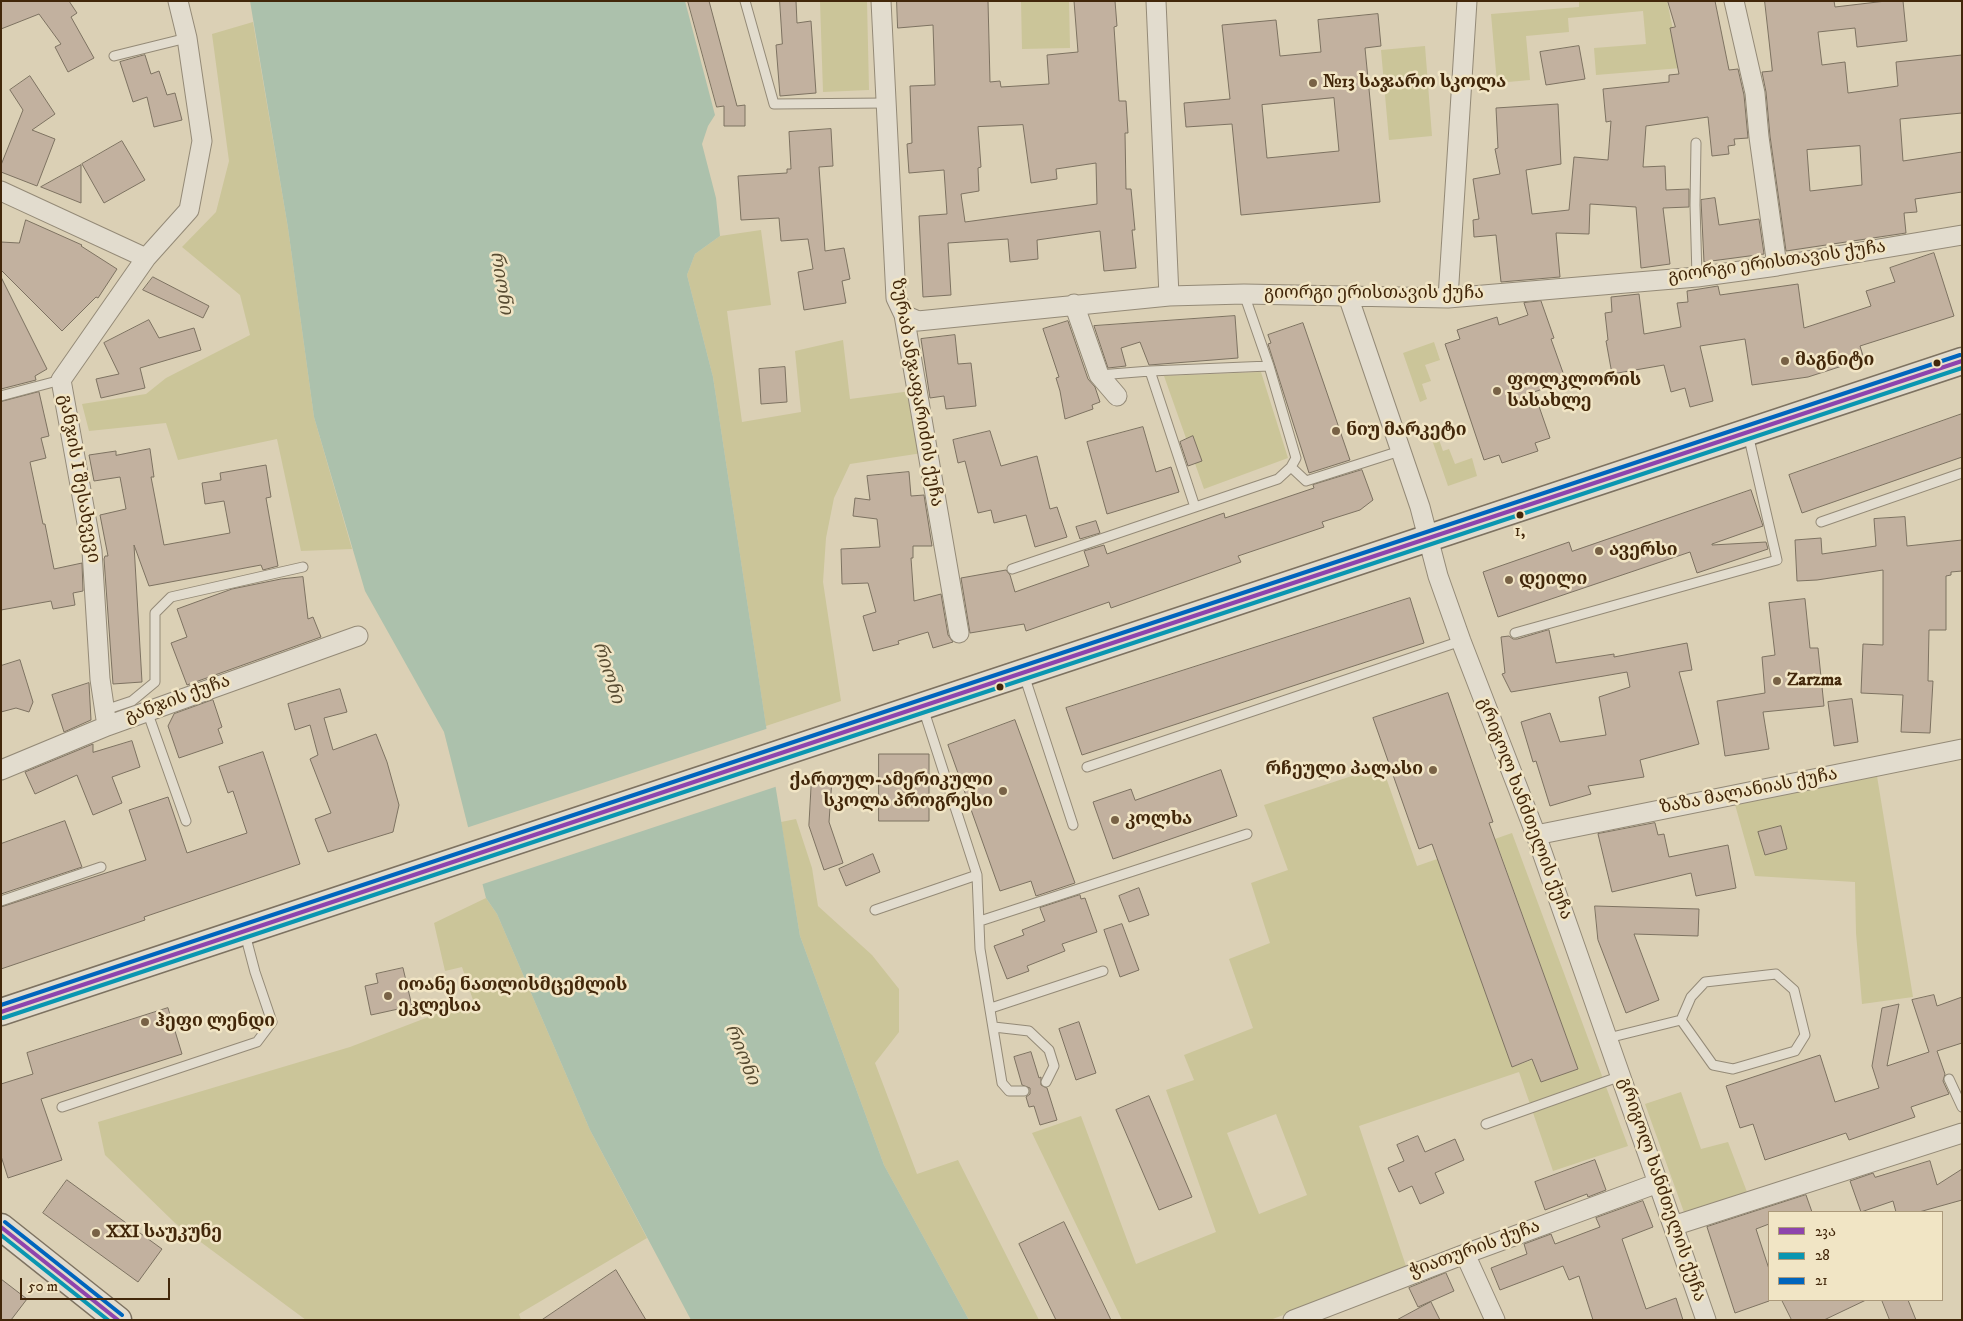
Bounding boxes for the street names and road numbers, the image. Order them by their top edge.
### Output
street label: გიორგი ერისთავის ქუჩა [1667,237,1887,289]
street label: ზურაბ ანჯაფარიძის ქუჩა [885,277,947,509]
street label: გიორგი ერისთავის ქუჩა [1264,283,1484,305]
street label: განჯის I შესახვევი [53,393,103,565]
street label: განჯის ქუჩა [123,671,233,729]
street label: გრიგოლ ხანძთელის ქუჩა [1472,695,1576,923]
street label: ზაზა მალანიას ქუჩა [1658,764,1840,820]
street label: გრიგოლ ხანძთელის ქუჩა [1612,1075,1710,1305]
street label: ჭიათურის ქუჩა [1407,1216,1543,1284]

